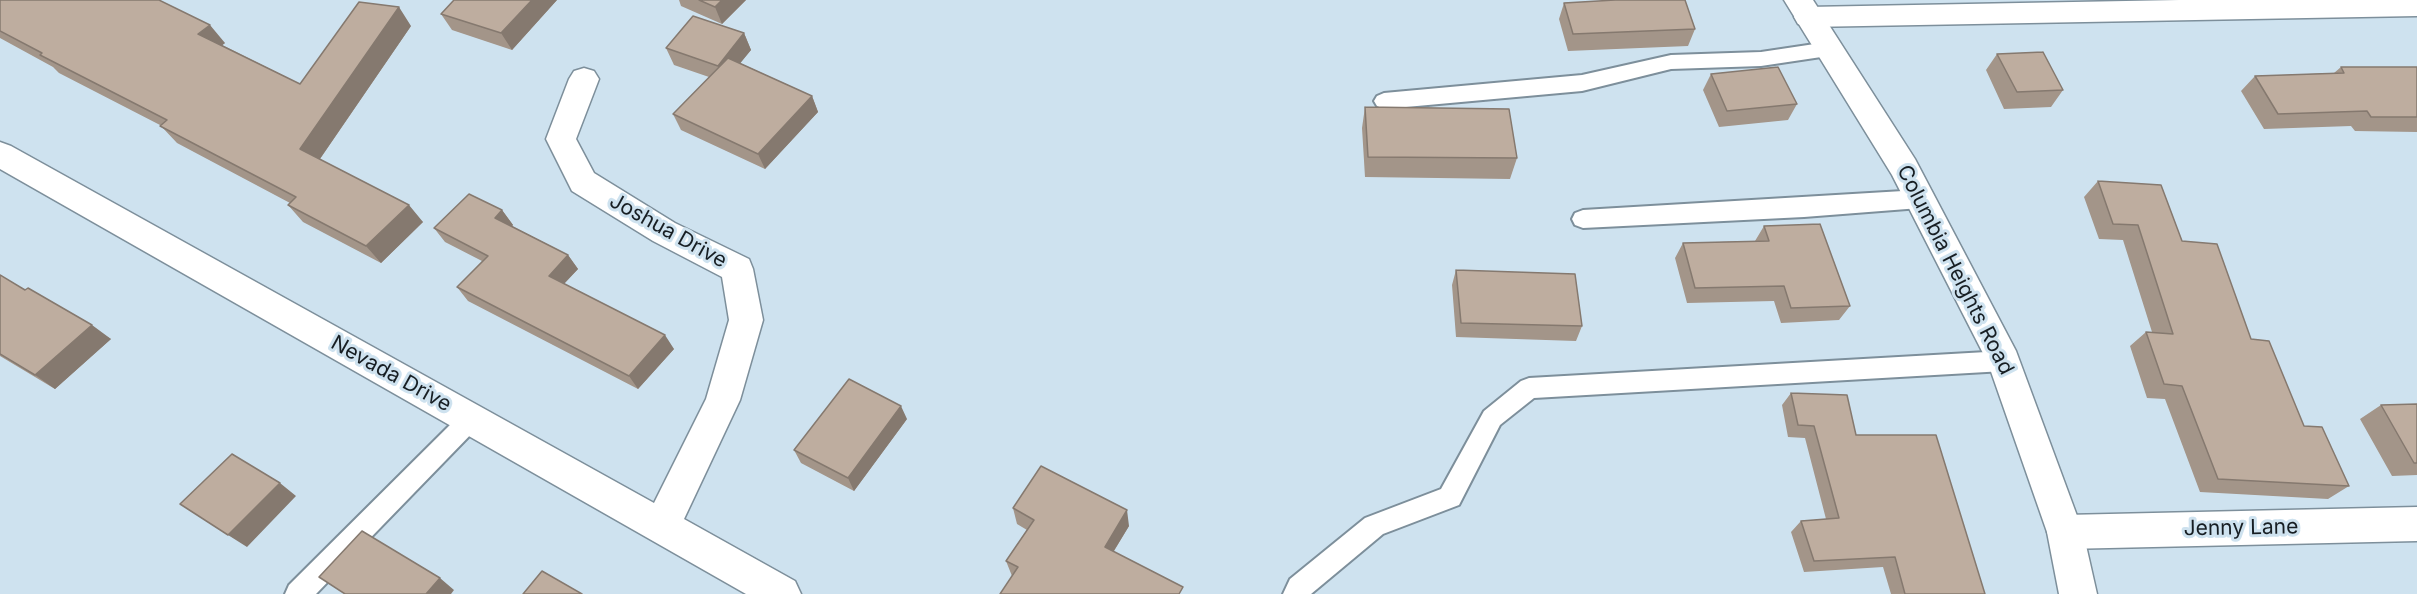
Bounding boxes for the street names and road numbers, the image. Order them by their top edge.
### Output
street label: Columbia Heights Road [1891,161,2019,379]
street label: Joshua Drive [605,188,731,274]
street label: Nevada Drive [326,331,456,417]
street label: Jenny Lane [2183,514,2299,542]

